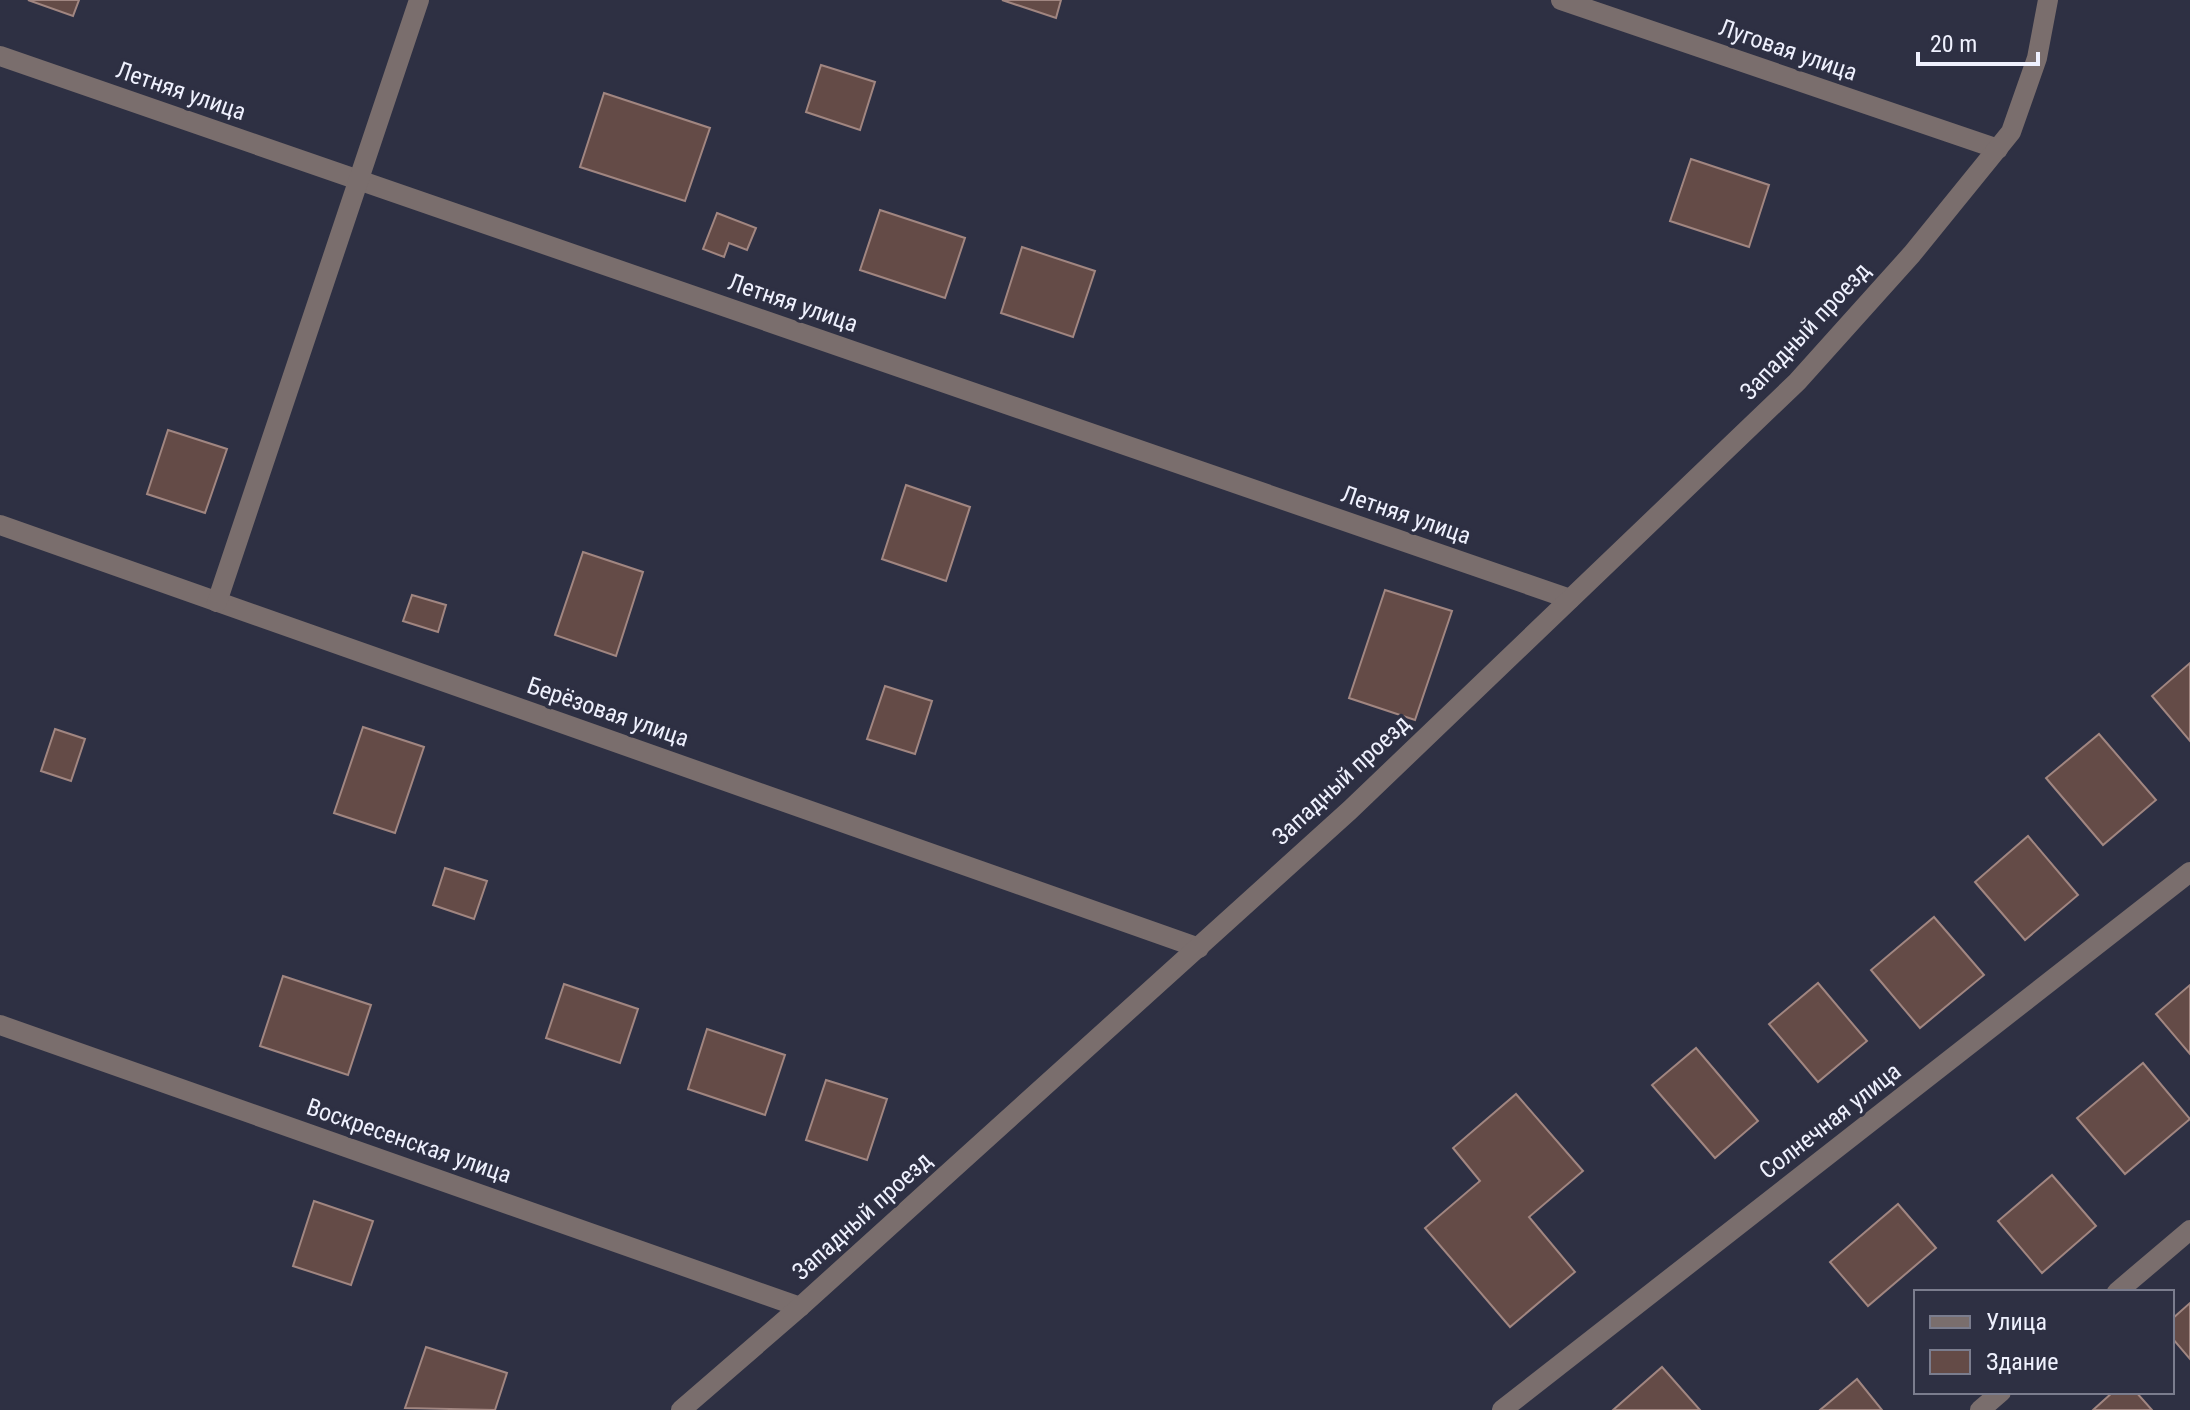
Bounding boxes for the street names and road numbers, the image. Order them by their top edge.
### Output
street label: Луговая улица [1715,13,1861,87]
street label: Летняя улица [113,56,249,126]
street label: Западный проезд [1734,256,1876,406]
street label: Летняя улица [725,268,861,338]
street label: Летняя улица [1338,480,1474,550]
street label: Берёзовая улица [524,671,692,753]
street label: Западный проезд [1266,709,1416,851]
street label: Солнечная улица [1754,1057,1906,1185]
street label: Воскресенская улица [303,1093,515,1189]
street label: Западный проезд [787,1146,937,1286]

